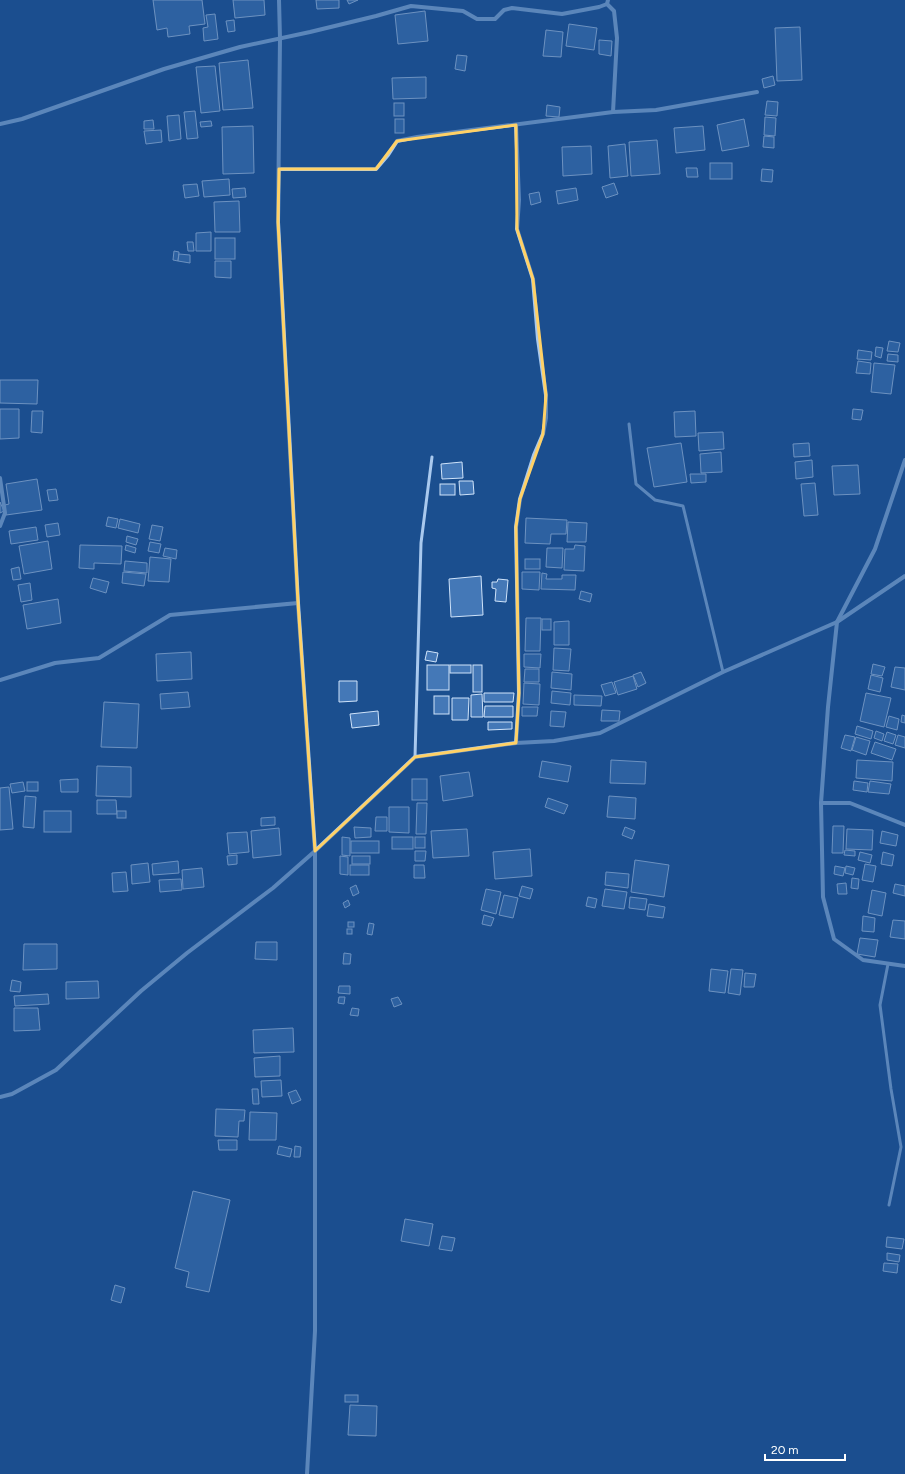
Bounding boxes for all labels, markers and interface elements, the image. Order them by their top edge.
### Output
scale bar [765,1436,845,1462]
text: 20 m [771,1443,799,1457]

